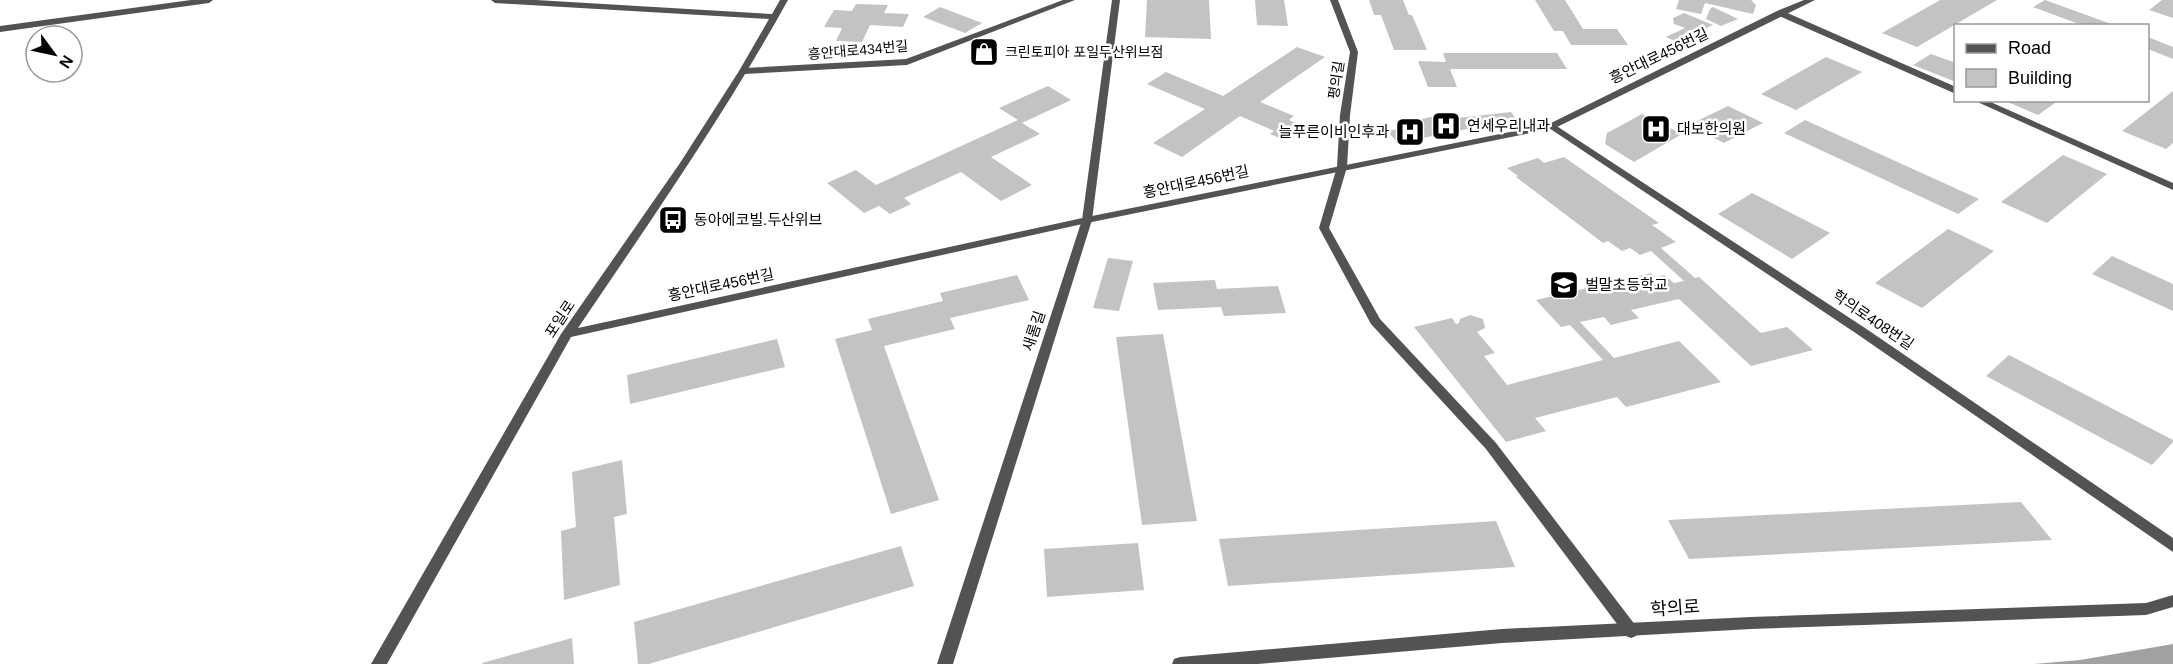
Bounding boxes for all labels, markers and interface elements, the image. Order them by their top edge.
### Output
north arrow [24,24,84,84]
street label: 흥안대로456번길 [1607,24,1711,87]
legend [1954,24,2149,102]
shop icon: 크린토피아 포일두산위브점 [968,36,1000,68]
street label: 흥안대로434번길 [807,38,909,62]
text: Road [2008,38,2051,58]
place label: 크린토피아 포일두산위브점 [1005,44,1163,60]
text: N [56,52,76,71]
street label: 평의길 [1325,60,1347,100]
text: Building [2008,68,2072,88]
hospital icon: 연세우리내과 [1430,110,1462,142]
hospital icon: 대보한의원 [1640,113,1672,145]
hospital icon: 늘푸른이비인후과 [1394,116,1426,148]
place label: 연세우리내과 [1467,117,1550,134]
place label: 대보한의원 [1677,120,1746,137]
place label: 늘푸른이비인후과 [1279,123,1389,140]
street label: 흥안대로456번길 [1141,162,1250,201]
bus stop icon: 동아에코빌.두산위브 [657,204,689,236]
place label: 동아에코빌.두산위브 [694,211,823,228]
street label: 흥안대로456번길 [666,265,775,304]
school or university icon: 벌말초등학교 [1548,269,1580,301]
place label: 벌말초등학교 [1585,276,1668,293]
street label: 학의로408번길 [1830,286,1917,353]
street label: 포일로 [541,297,578,341]
street label: 새롬길 [1019,309,1048,353]
street label: 학의로 [1650,596,1700,620]

